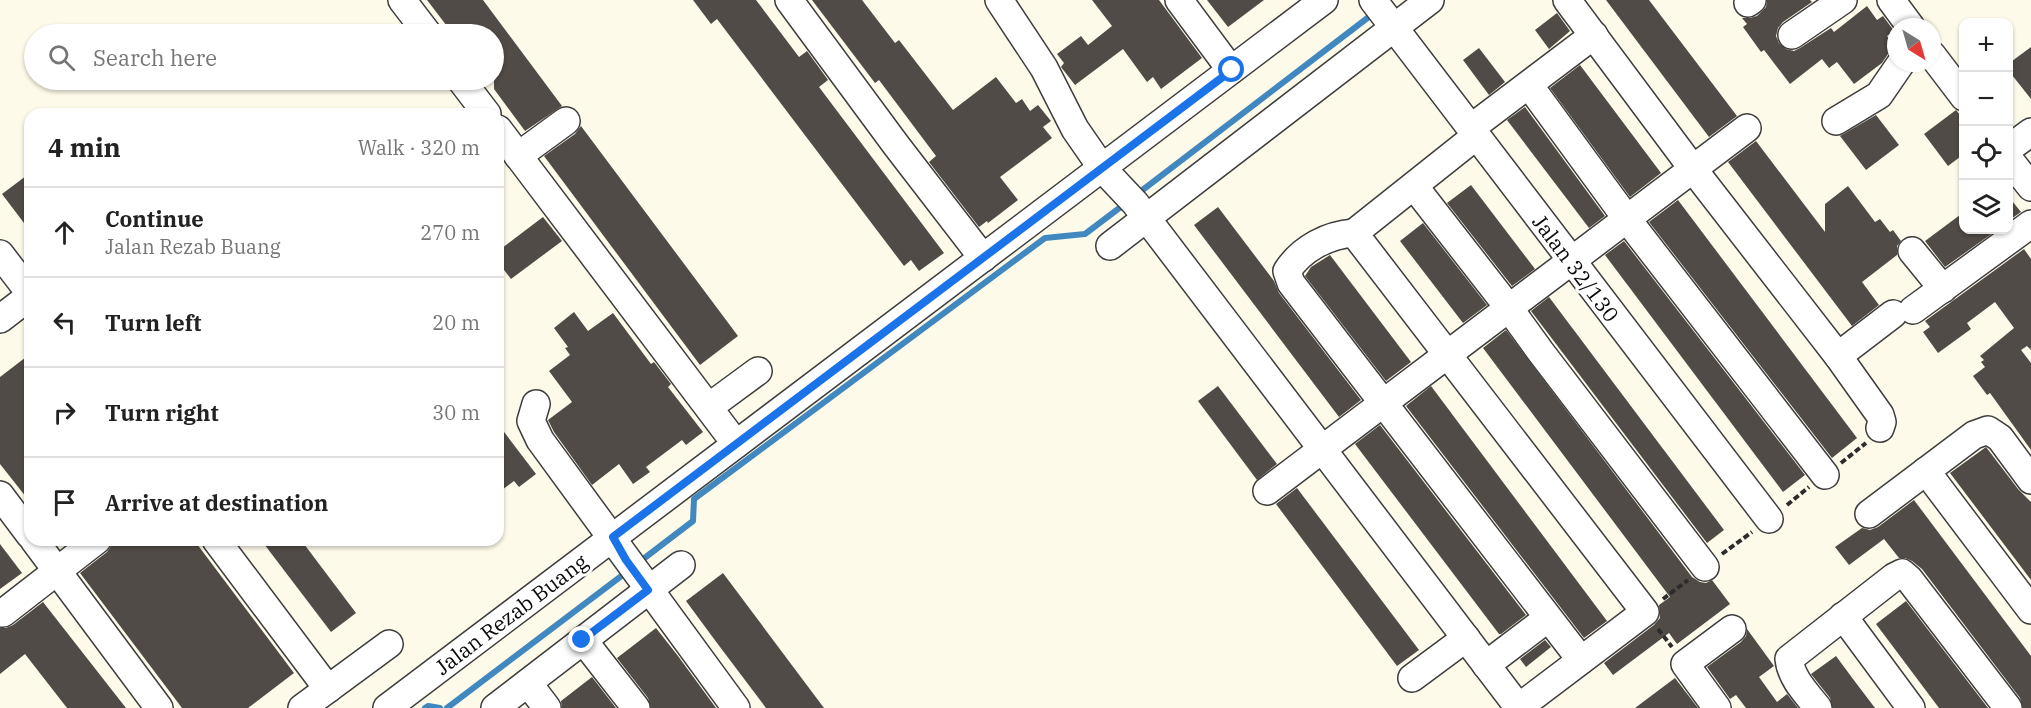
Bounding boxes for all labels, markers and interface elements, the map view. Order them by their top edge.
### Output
north arrow [1887,18,1941,72]
map controls [1959,18,2013,234]
button: + [1959,18,2013,72]
search box [24,24,504,90]
icon: search [45,41,78,74]
text: Search here [93,43,217,72]
route start [1218,56,1244,82]
button: − [1959,72,2013,126]
button: locate [1959,126,2013,180]
text: 4 min [48,130,121,164]
text: Walk · 320 m [358,134,480,161]
button: layers [1959,180,2013,234]
text: Continue [105,204,204,233]
street label: Jalan 32/130 [1526,209,1626,327]
icon: ahead [48,216,81,249]
text: 270 m [420,219,480,246]
text: Jalan Rezab Buang [105,233,281,260]
icon: left [48,306,81,339]
text: Turn left [105,308,201,337]
text: 20 m [432,309,480,336]
icon: right [48,396,81,429]
text: Turn right [105,398,219,427]
text: 30 m [432,399,480,426]
icon: arrive [48,486,81,519]
text: Arrive at destination [105,488,328,517]
street label: Jalan Rezab Buang [429,547,594,681]
route end [568,626,594,652]

